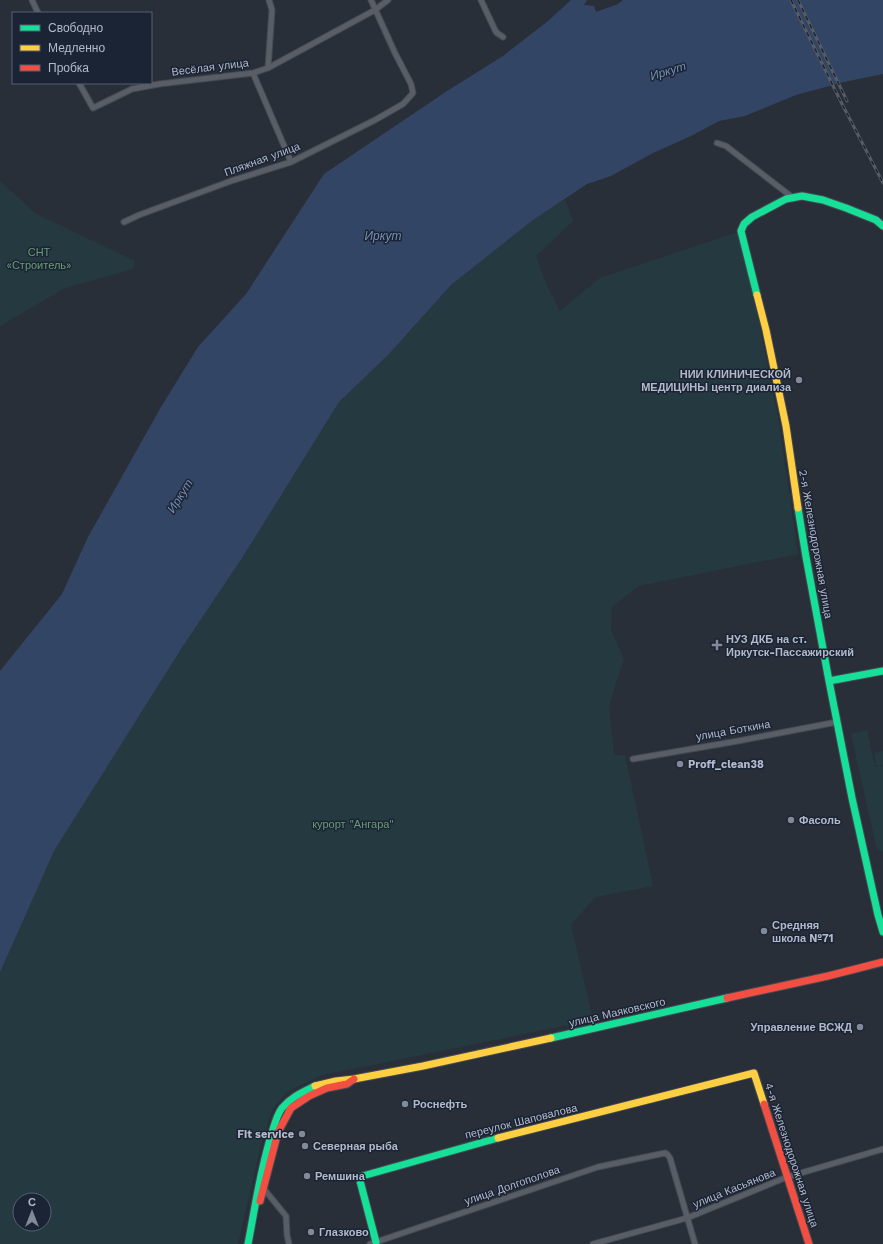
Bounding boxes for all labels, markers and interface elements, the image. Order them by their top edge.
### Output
legend [12,12,152,84]
text: Свободно [48,21,103,35]
text: Медленно [48,41,105,55]
street label: Весёлая улица [171,56,250,79]
water label: Иркут [648,59,688,83]
text: Пробка [48,61,89,75]
street label: Пляжная улица [222,139,303,179]
water label: Иркут [365,229,401,243]
park label: СНТ «Строитель» [6,246,72,272]
place label: НИИ КЛИНИЧЕСКОЙ МЕДИЦИНЫ центр диализа [641,368,792,394]
marker: НИИ КЛИНИЧЕСКОЙ МЕДИЦИНЫ центр диализа [794,375,804,385]
street label: 2-я Железнодорожная улица [796,469,835,620]
water label: Иркут [164,477,196,515]
place label: НУЗ ДКБ на ст. Иркутск-Пассажирский [726,633,854,659]
marker: НУЗ ДКБ на ст. Иркутск-Пассажирский [711,639,723,651]
street label: улица Боткина [695,717,772,743]
place label: Proff_clean38 [688,758,764,771]
marker: Proff_clean38 [675,759,685,769]
place label: Фасоль [799,814,841,827]
marker: Фасоль [786,815,796,825]
park label: курорт "Ангара" [312,818,394,831]
place label: Средняя школа №71 [772,919,833,945]
marker: Средняя школа №71 [759,926,769,936]
street label: улица Маяковского [568,995,667,1030]
place label: Управление ВСЖД [751,1021,852,1034]
marker: Управление ВСЖД [855,1022,865,1032]
street label: 4-я Железнодорожная улица [762,1081,821,1230]
place label: Роснефть [413,1098,467,1111]
marker: Роснефть [400,1099,410,1109]
street label: переулок Шаповалова [464,1101,579,1142]
place label: Fit service [237,1128,294,1141]
marker: Fit service [297,1129,307,1139]
place label: Северная рыба [313,1140,399,1153]
marker: Северная рыба [300,1141,310,1151]
street label: улица Долгополова [463,1163,562,1208]
street label: улица Касьянова [691,1166,778,1211]
place label: Ремшина [315,1170,366,1183]
marker: Ремшина [302,1171,312,1181]
north arrow [12,1192,52,1232]
text: С [28,1196,36,1209]
place label: Глазково [319,1226,369,1239]
marker: Глазково [306,1227,316,1237]

